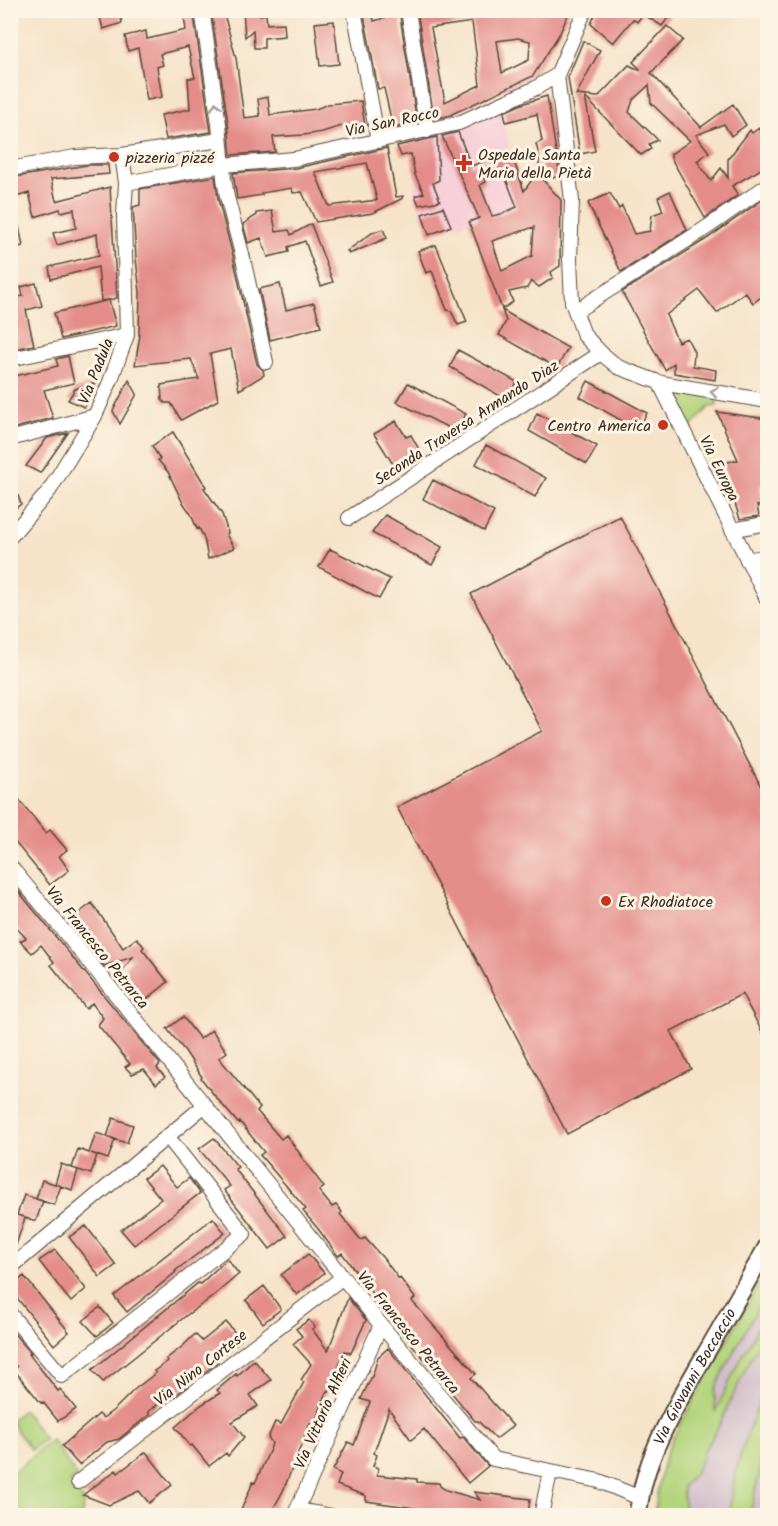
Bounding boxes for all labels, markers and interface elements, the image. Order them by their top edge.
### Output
street label: Via San Rocco [343,100,442,145]
one-way arrow [211,102,223,111]
place label: Ospedale Santa Maria della Pietà [478,143,592,186]
place label: pizzeria pizzé [125,146,215,171]
marker: pizzeria pizzé [107,150,121,164]
marker: Ospedale Santa Maria della Pietà [455,154,473,172]
street label: Via Padula [72,335,121,408]
street label: Seconda Traversa Armando Diaz [369,354,564,493]
one-way arrow [710,386,720,399]
place label: Centro America [547,414,651,439]
marker: Centro America [656,418,670,432]
street label: Via Europa [692,431,745,506]
street label: Via Francesco Petrarca [39,881,155,1015]
place label: Ex Rhodiatoce [618,890,713,915]
marker: Ex Rhodiatoce [599,894,613,908]
street label: Via Francesco Petrarca [350,1266,466,1400]
street label: Via Giovanni Boccaccio [648,1304,743,1449]
street label: Via Nino Cortese [149,1324,253,1413]
street label: Via Vittorio Alfieri [288,1353,360,1473]

